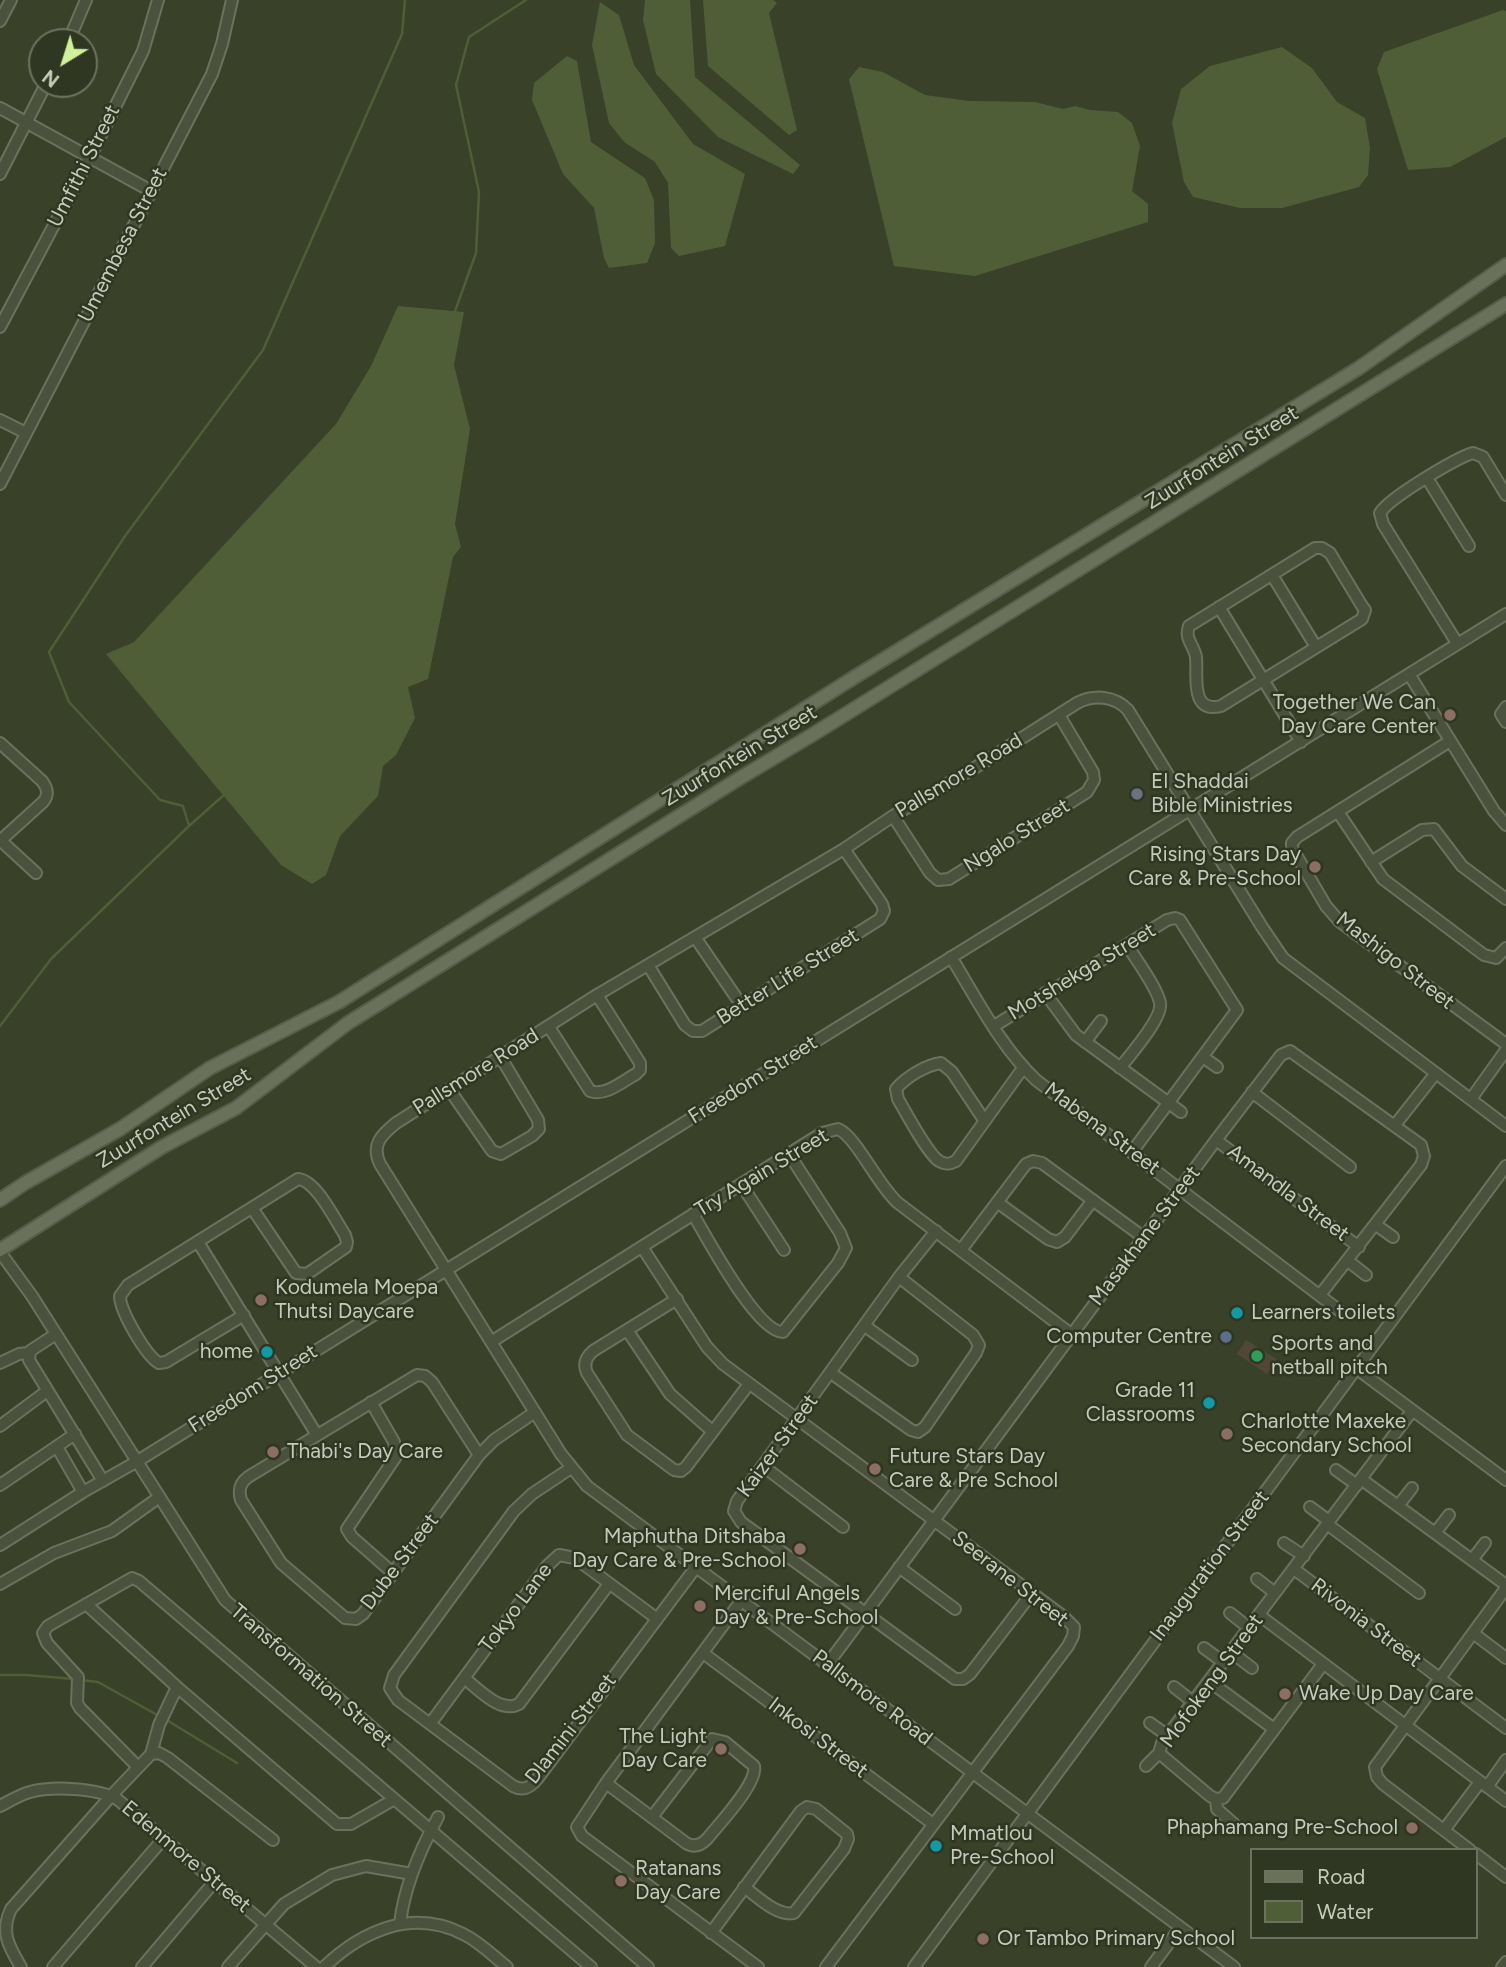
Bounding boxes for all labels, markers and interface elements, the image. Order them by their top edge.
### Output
north arrow [28,28,98,98]
text: N [38,65,64,92]
street label: Umfithi Street [42,101,126,231]
street label: Umembesa Street [73,163,173,327]
street label: Zuurfontein Street [1141,401,1303,515]
place label: Together We Can Day Care Center [1273,690,1436,740]
street label: Zuurfontein Street [658,700,822,812]
marker: Together We Can Day Care Center [1442,707,1458,723]
street label: Pallsmore Road [891,728,1027,824]
place label: El Shaddai Bible Ministries [1151,769,1292,819]
marker: El Shaddai Bible Ministries [1129,786,1145,802]
street label: Ngalo Street [959,793,1075,879]
place label: Rising Stars Day Care & Pre-School [1128,842,1301,892]
marker: Rising Stars Day Care & Pre-School [1307,859,1323,875]
street label: Mashigo Street [1331,907,1459,1015]
street label: Motshekga Street [1004,918,1160,1026]
street label: Better Life Street [712,923,864,1031]
street label: Pallsmore Road [408,1023,544,1121]
street label: Freedom Street [684,1030,822,1130]
street label: Zuurfontein Street [92,1062,256,1174]
street label: Mabena Street [1039,1077,1165,1181]
street label: Try Again Street [691,1123,833,1223]
street label: Amandla Street [1222,1139,1354,1247]
street label: Masakhane Street [1084,1161,1206,1311]
place label: Kodumela Moepa Thutsi Daycare [275,1275,438,1325]
marker: Kodumela Moepa Thutsi Daycare [253,1292,269,1308]
place label: Learners toilets [1251,1300,1395,1326]
marker: Learners toilets [1229,1305,1245,1321]
place label: Computer Centre [1046,1324,1212,1350]
marker: Computer Centre [1218,1329,1234,1345]
place label: Sports and netball pitch [1271,1331,1388,1381]
street label: Freedom Street [184,1339,322,1439]
place label: home [200,1339,253,1365]
marker: home [259,1344,275,1360]
marker: Sports and netball pitch [1249,1348,1265,1364]
place label: Grade 11 Classrooms [1086,1378,1195,1428]
street label: Kaizer Street [732,1390,824,1502]
marker: Grade 11 Classrooms [1201,1395,1217,1411]
place label: Charlotte Maxeke Secondary School [1241,1409,1412,1459]
marker: Charlotte Maxeke Secondary School [1219,1426,1235,1442]
place label: Thabi's Day Care [287,1439,443,1465]
marker: Thabi's Day Care [265,1444,281,1460]
place label: Future Stars Day Care & Pre School [889,1444,1058,1494]
marker: Future Stars Day Care & Pre School [867,1461,883,1477]
street label: Inauguration Street [1145,1486,1275,1646]
street label: Dube Street [356,1509,444,1615]
place label: Maphutha Ditshaba Day Care & Pre-School [572,1524,786,1574]
street label: Seerane Street [947,1526,1073,1632]
marker: Maphutha Ditshaba Day Care & Pre-School [792,1541,808,1557]
street label: Tokyo Lane [474,1558,558,1658]
street label: Rivonia Street [1306,1573,1426,1673]
place label: Merciful Angels Day & Pre-School [714,1581,878,1631]
marker: Merciful Angels Day & Pre-School [692,1598,708,1614]
street label: Transformation Street [225,1599,397,1753]
street label: Mofokeng Street [1155,1609,1269,1753]
street label: Pallsmore Road [807,1645,937,1751]
street label: Dlamini Street [520,1669,622,1789]
place label: Wake Up Day Care [1299,1681,1474,1707]
marker: Wake Up Day Care [1277,1686,1293,1702]
street label: Inkosi Street [763,1692,873,1784]
place label: The Light Day Care [619,1724,707,1774]
marker: The Light Day Care [713,1741,729,1757]
street label: Edenmore Street [116,1796,256,1918]
place label: Phaphamang Pre-School [1166,1815,1398,1841]
marker: Phaphamang Pre-School [1404,1820,1420,1836]
place label: Mmatlou Pre-School [950,1821,1054,1871]
marker: Mmatlou Pre-School [928,1838,944,1854]
legend [1250,1848,1478,1939]
place label: Ratanans Day Care [635,1856,721,1906]
text: Road [1317,1864,1365,1889]
marker: Ratanans Day Care [613,1873,629,1889]
text: Water [1317,1899,1373,1924]
place label: Or Tambo Primary School [997,1926,1235,1952]
marker: Or Tambo Primary School [975,1931,991,1947]

